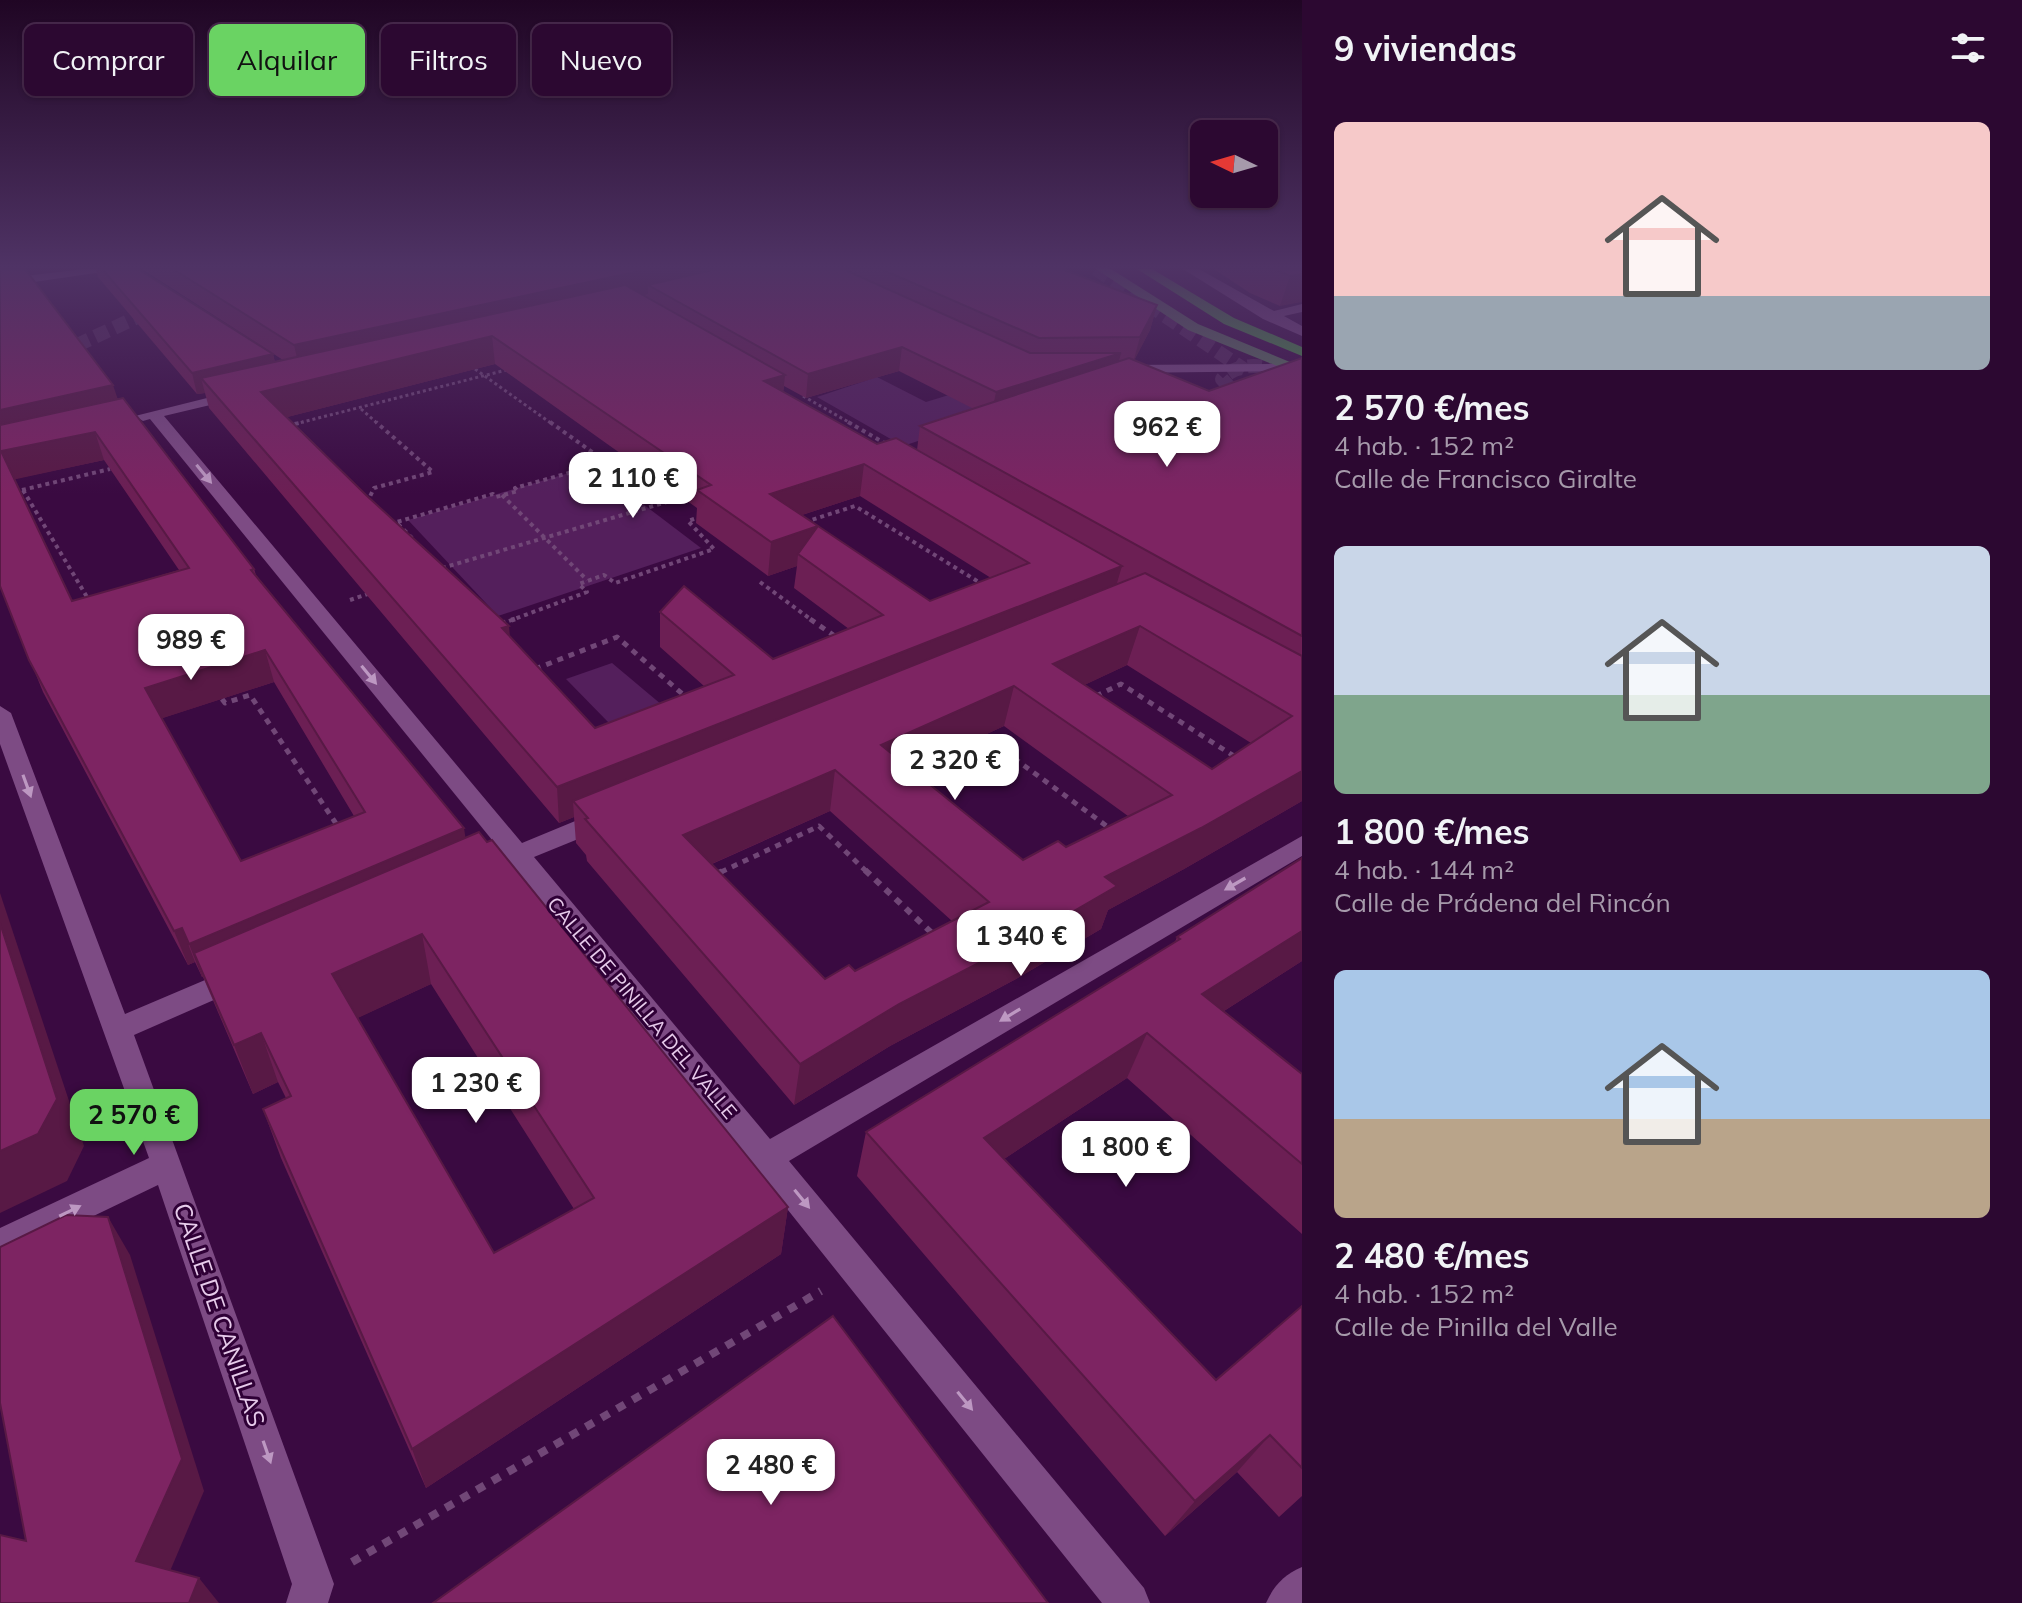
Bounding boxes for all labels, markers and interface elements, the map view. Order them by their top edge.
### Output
chip: Comprar [24,24,193,96]
chip: Alquilar [209,24,365,96]
chip: Filtros [381,24,516,96]
chip: Nuevo [532,24,671,96]
icon: filters [1946,26,1990,70]
text: 9 viviendas [1334,27,1517,70]
north arrow [1190,120,1278,208]
map controls [1190,120,1278,208]
icon: home [1590,174,1734,318]
text: 2 570 €/mes [1334,386,1530,429]
pin: 962 € [1111,401,1223,469]
text: 962 € [1132,410,1202,443]
text: 4 hab. · 152 m² [1334,429,1514,462]
pin: 2 110 € [559,452,707,520]
text: 2 110 € [587,461,679,494]
text: Calle de Francisco Giralte [1334,462,1637,495]
one-way arrow [195,464,212,484]
icon: home [1590,598,1734,742]
pin: 989 € [135,614,247,682]
text: 989 € [156,623,226,656]
one-way arrow [360,665,376,685]
pin: 2 320 € [881,734,1029,802]
text: 2 320 € [909,743,1001,776]
one-way arrow [21,774,34,798]
text: 1 800 €/mes [1334,810,1530,853]
text: 4 hab. · 144 m² [1334,853,1514,886]
one-way arrow [1224,877,1246,891]
text: Calle de Prádena del Rincón [1334,886,1671,919]
street label: CALLE DE PINILLA DEL VALLE [542,892,743,1124]
pin: 1 340 € [947,910,1095,978]
text: 1 340 € [975,919,1067,952]
one-way arrow [999,1008,1021,1022]
icon: home [1590,1022,1734,1166]
pin: 1 230 € [402,1057,550,1125]
text: 1 230 € [430,1066,522,1099]
pin: 2 570 € [60,1089,208,1157]
text: 2 570 € [88,1098,180,1131]
pin: 1 800 € [1052,1121,1200,1189]
text: 1 800 € [1080,1130,1172,1163]
one-way arrow [793,1189,810,1209]
street label: CALLE DE CANILLAS [168,1199,272,1430]
one-way arrow [59,1204,82,1218]
text: 2 480 €/mes [1334,1234,1530,1277]
text: 4 hab. · 152 m² [1334,1277,1514,1310]
text: Calle de Pinilla del Valle [1334,1310,1618,1343]
one-way arrow [957,1391,974,1412]
pin: 2 480 € [697,1439,845,1507]
one-way arrow [261,1440,273,1464]
text: 2 480 € [725,1448,817,1481]

